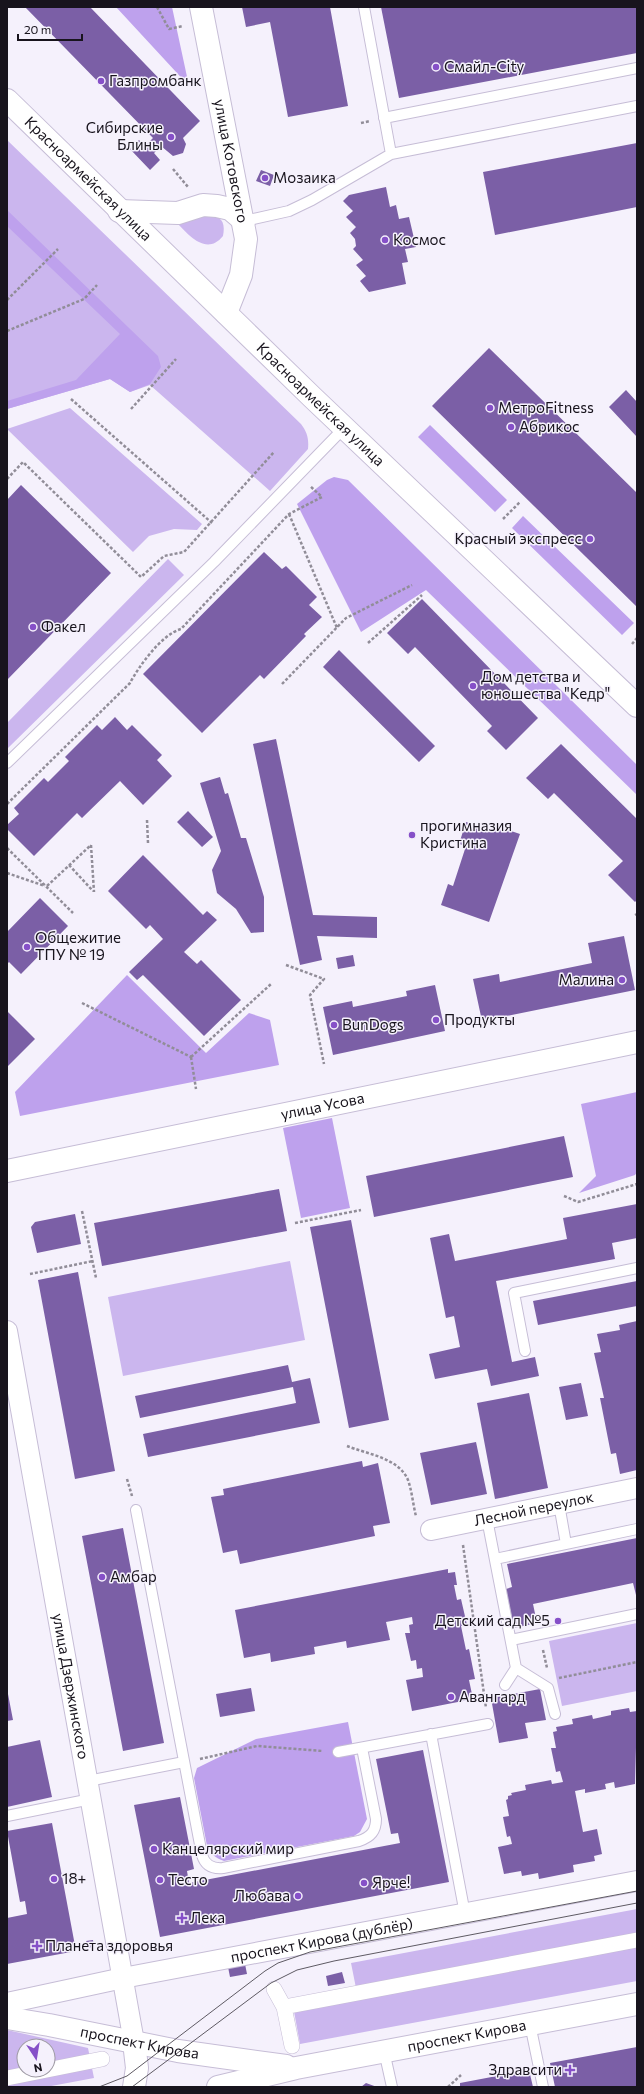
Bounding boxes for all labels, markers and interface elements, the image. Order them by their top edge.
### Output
scale bar [18,16,82,42]
text: 20 m [24,22,51,36]
place label: Смайл-City [444,57,525,75]
marker: Смайл-City [431,62,441,72]
place label: Газпромбанк [109,71,202,89]
marker: Газпромбанк [96,76,106,86]
street label: улица Котовского [211,97,253,224]
street label: Красноармейская улица [21,112,156,244]
place label: Сибирские Блины [86,118,163,153]
marker: Сибирские Блины [166,132,176,142]
place label: Мозаика [273,168,336,186]
marker: Мозаика [260,173,270,183]
place label: Космос [393,230,446,248]
marker: Космос [380,235,390,245]
street label: Красноармейская улица [253,338,389,469]
place label: МетроFitness [498,398,594,416]
marker: МетроFitness [485,403,495,413]
place label: Абрикос [519,417,580,435]
marker: Абрикос [506,422,516,432]
place label: Красный экспресс [454,529,582,547]
marker: Красный экспресс [585,534,595,544]
place label: Факел [41,617,86,635]
marker: Факел [28,622,38,632]
place label: Дом детства и юношества "Кедр" [481,667,610,702]
marker: Дом детства и юношества "Кедр" [468,681,478,691]
place label: прогимназия Кристина [420,816,512,851]
marker: прогимназия Кристина [407,830,417,840]
place label: Общежитие ТПУ № 19 [35,928,121,963]
marker: Общежитие ТПУ № 19 [22,942,32,952]
place label: Малина [558,970,614,988]
marker: Малина [617,975,627,985]
place label: Продукты [444,1010,515,1028]
place label: BunDogs [342,1015,404,1033]
marker: Продукты [431,1015,441,1025]
marker: BunDogs [329,1020,339,1030]
street label: улица Усова [279,1088,366,1123]
street label: Лесной переулок [472,1487,595,1529]
place label: Амбар [110,1567,157,1585]
marker: Амбар [97,1572,107,1582]
place label: Детский сад №5 [435,1611,550,1629]
street label: улица Дзержинского [50,1612,93,1761]
marker: Детский сад №5 [553,1616,563,1626]
place label: Авангард [459,1687,526,1705]
marker: Авангард [446,1692,456,1702]
place label: Канцелярский мир [162,1839,294,1857]
marker: Канцелярский мир [149,1844,159,1854]
place label: 18+ [62,1869,86,1887]
place label: Тесто [168,1870,208,1888]
place label: Ярче! [372,1873,410,1891]
marker: 18+ [49,1874,59,1884]
marker: Тесто [155,1875,165,1885]
marker: Ярче! [359,1878,369,1888]
place label: Любава [234,1886,290,1904]
marker: Любава [293,1891,303,1901]
place label: Лека [190,1908,225,1926]
marker: Лека [177,1913,187,1923]
street label: проспект Кирова (дублёр) [229,1913,414,1966]
place label: Планета здоровья [45,1936,173,1954]
marker: Планета здоровья [32,1941,42,1951]
street label: проспект Кирова [406,2015,527,2055]
street label: проспект Кирова [79,2022,200,2062]
north arrow [16,2038,56,2078]
place label: Здравсити [488,2060,562,2078]
text: N [33,2061,44,2075]
marker: Здравсити [565,2065,575,2075]

